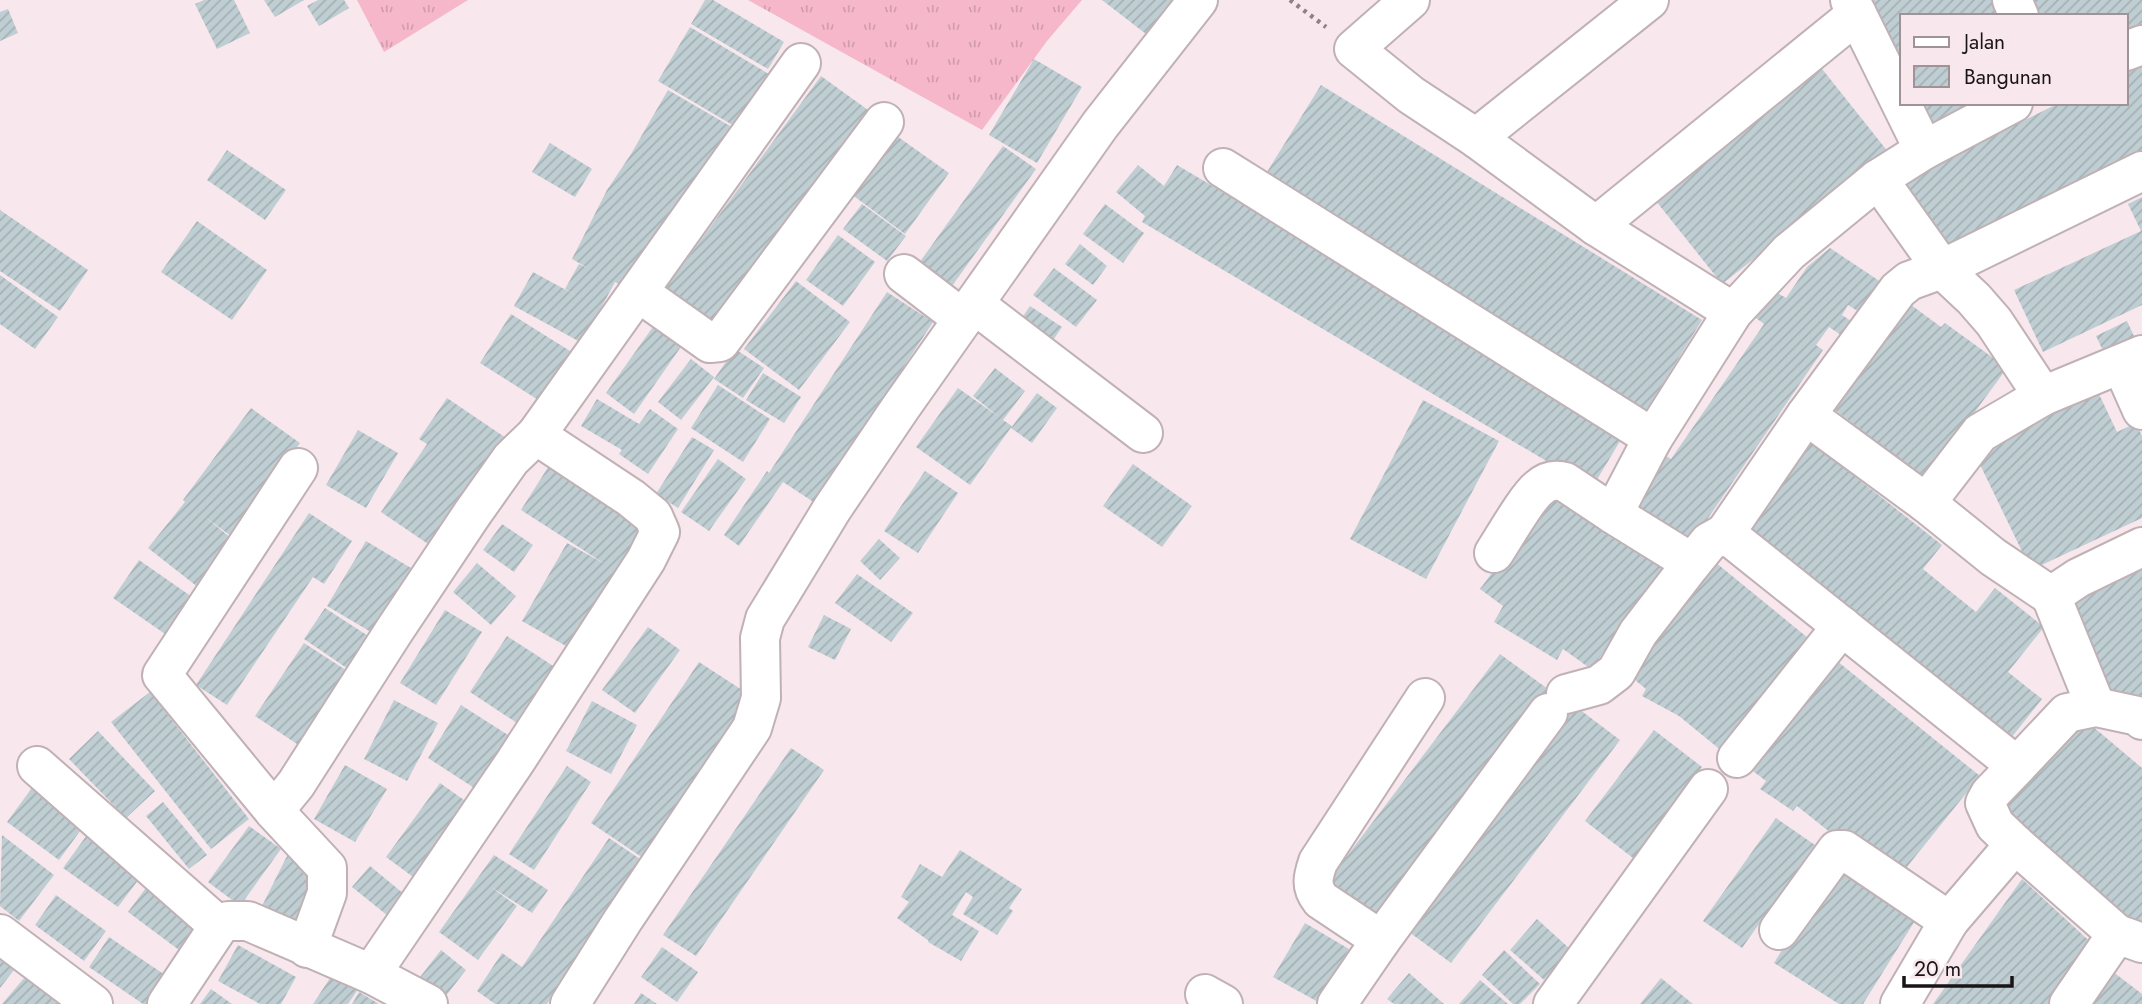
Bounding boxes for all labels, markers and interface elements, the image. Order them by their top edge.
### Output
legend [1900,14,2128,105]
text: Jalan [1961,27,2005,57]
text: Bangunan [1964,62,2052,92]
scale bar [1904,944,2012,988]
text: 20 m [1914,954,1961,984]

